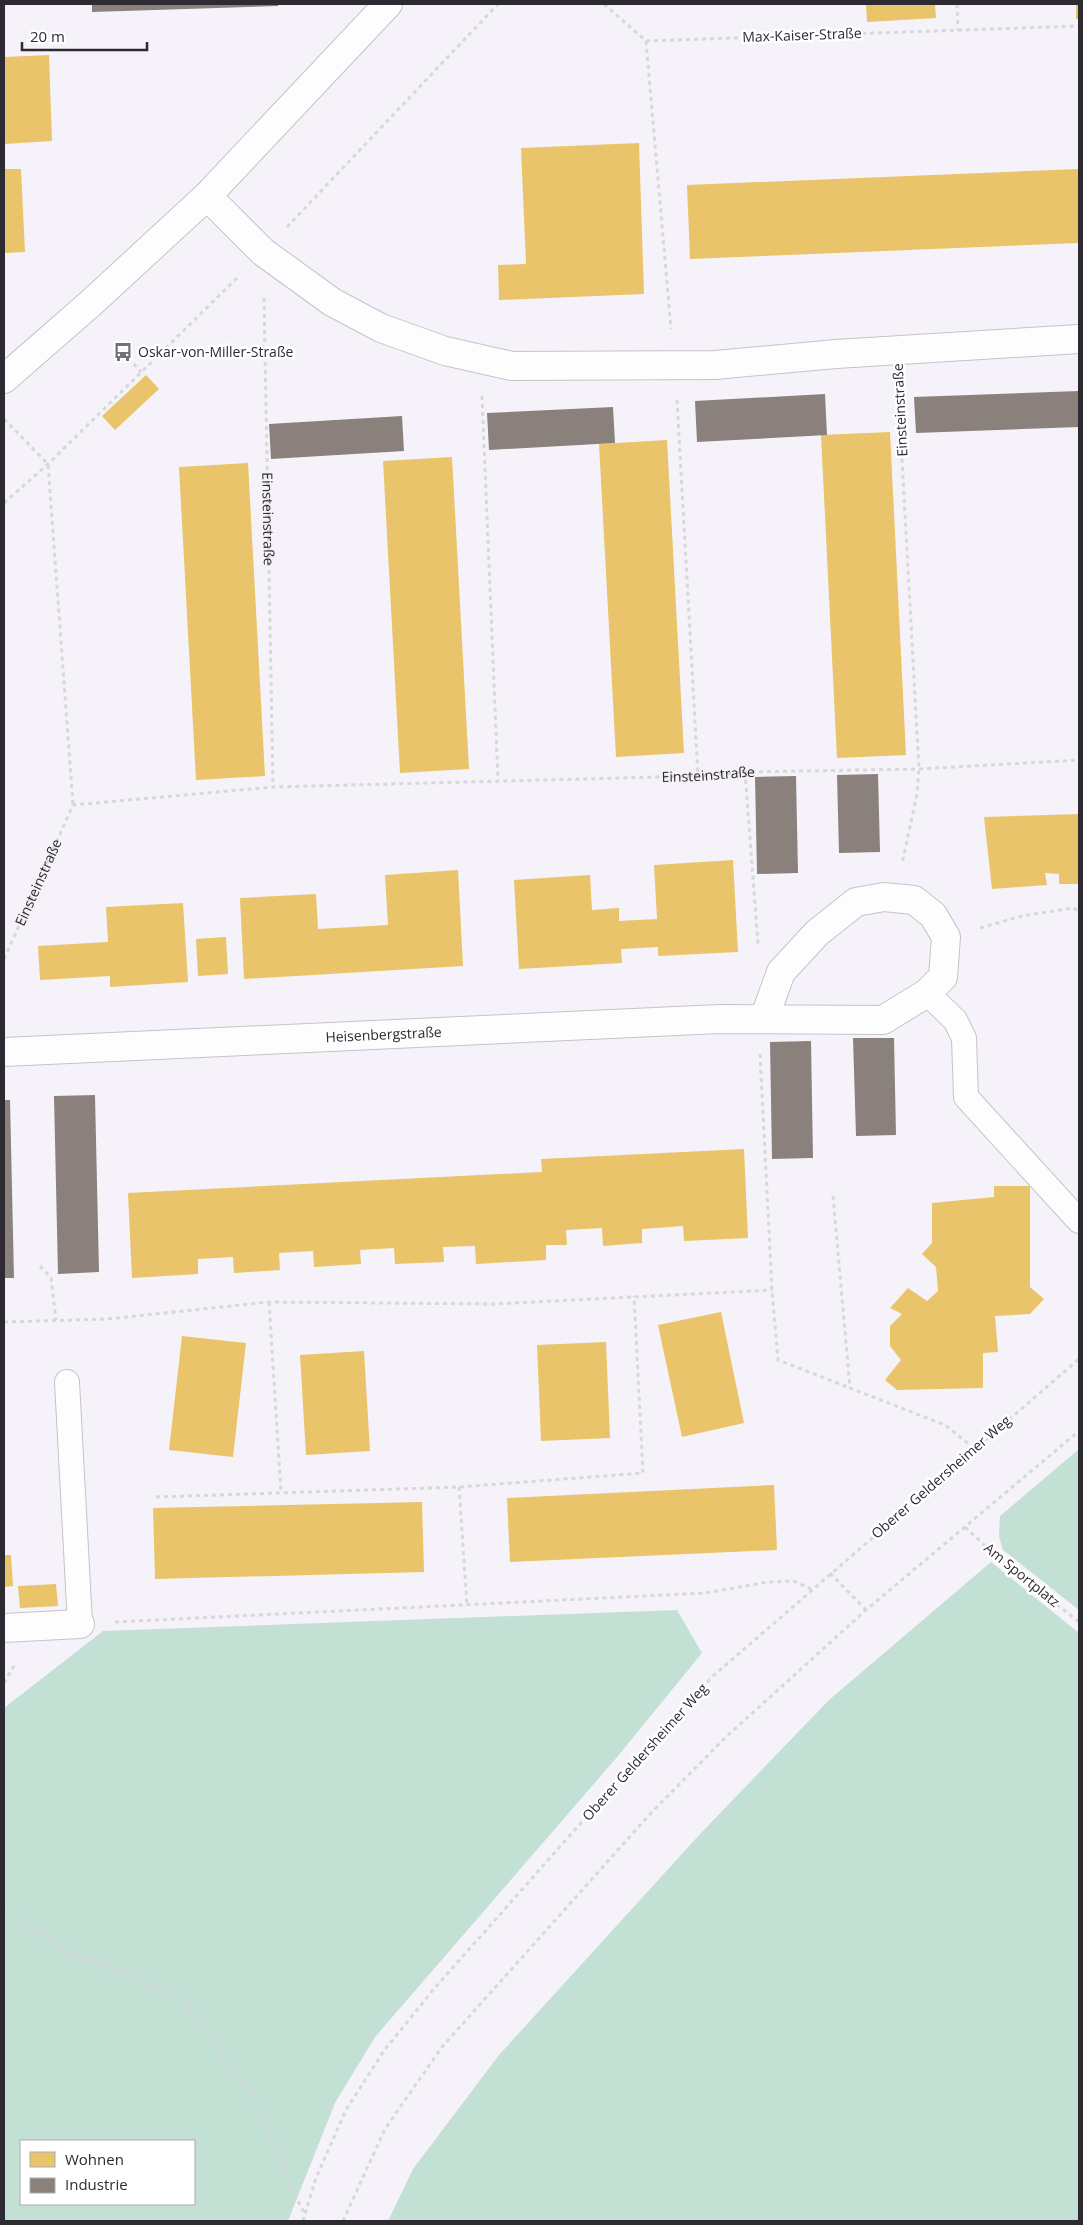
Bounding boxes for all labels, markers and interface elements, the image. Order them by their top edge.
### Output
scale bar [22,20,148,52]
street label: Max-Kaiser-Straße [742,23,862,46]
text: 20 m [30,26,65,46]
bus stop icon: Oskar-von-Miller-Straße [112,341,134,363]
place label: Oskar-von-Miller-Straße [138,342,294,361]
street label: Einsteinstraße [888,363,911,457]
street label: Einsteinstraße [258,472,279,566]
street label: Einsteinstraße [661,762,755,786]
street label: Einsteinstraße [10,836,66,929]
street label: Heisenbergstraße [325,1022,442,1046]
street label: Oberer Geldersheimer Weg [867,1410,1015,1543]
street label: Am Sportplatz [980,1538,1064,1611]
street label: Oberer Geldersheimer Weg [578,1678,712,1825]
legend [20,2140,195,2205]
text: Wohnen [65,2149,124,2169]
text: Industrie [65,2174,128,2194]

